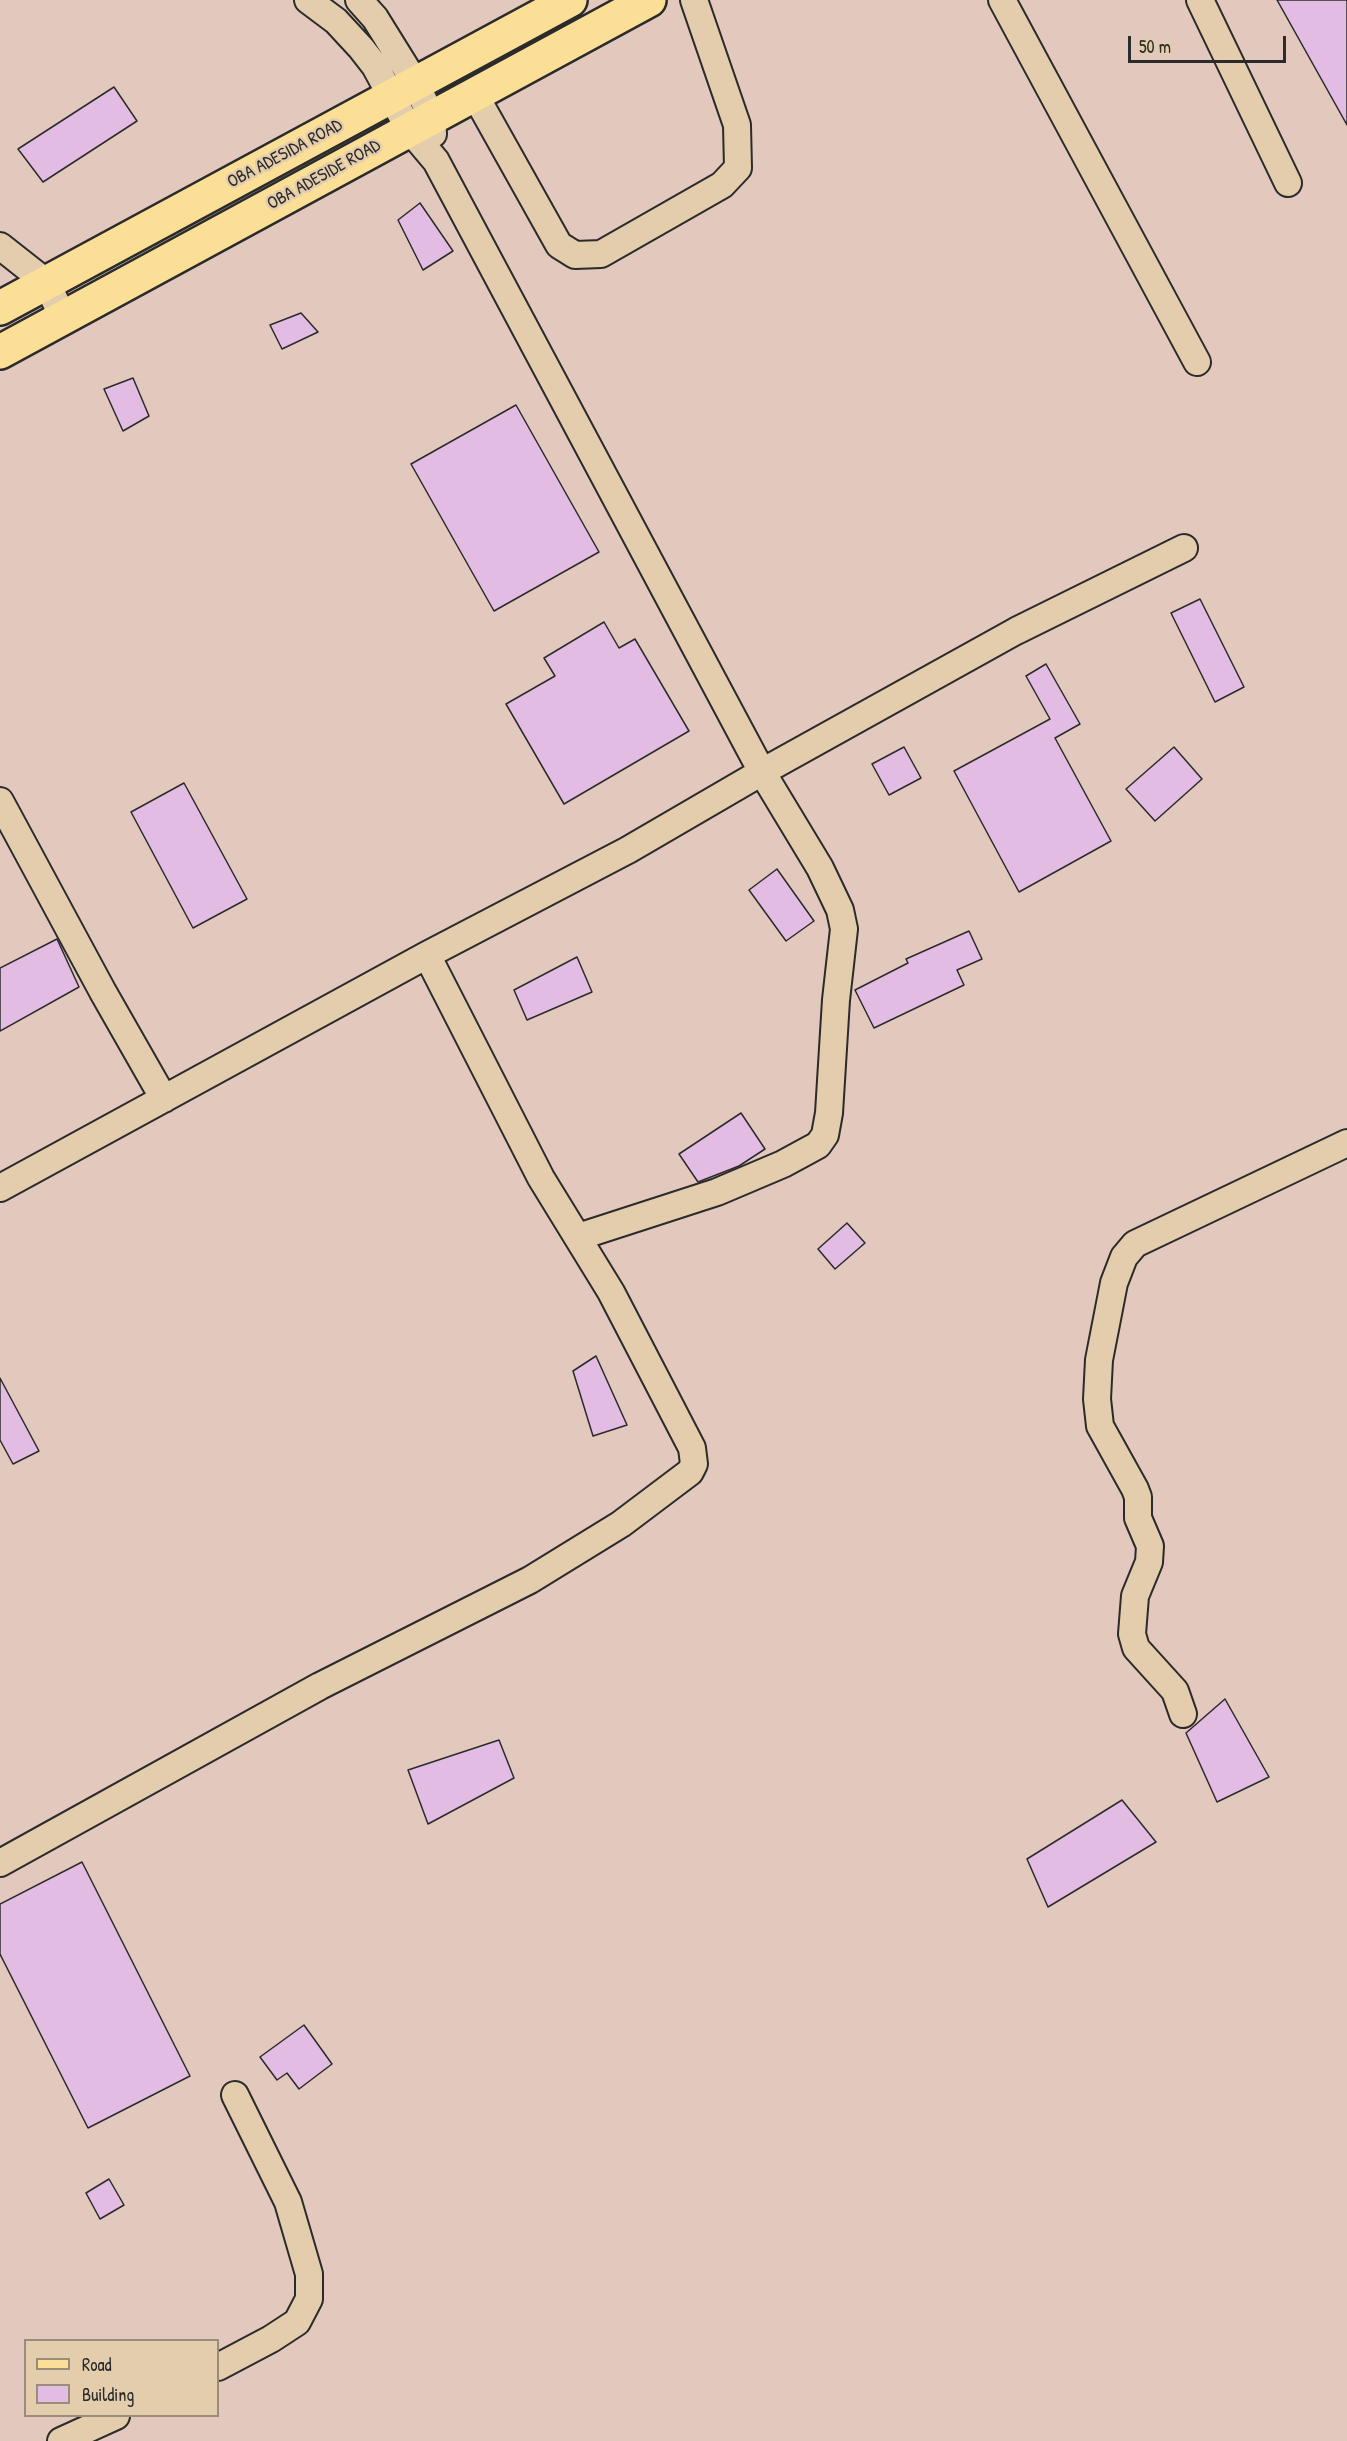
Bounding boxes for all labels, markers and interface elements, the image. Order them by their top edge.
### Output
scale bar [1131,24,1288,62]
text: 50 m [1139,34,1171,59]
street label: OBA ADESIDA ROAD [224,115,346,193]
street label: OBA ADESIDE ROAD [264,135,384,215]
legend [24,2339,219,2417]
text: Road [82,2352,112,2377]
text: Building [82,2382,134,2407]

